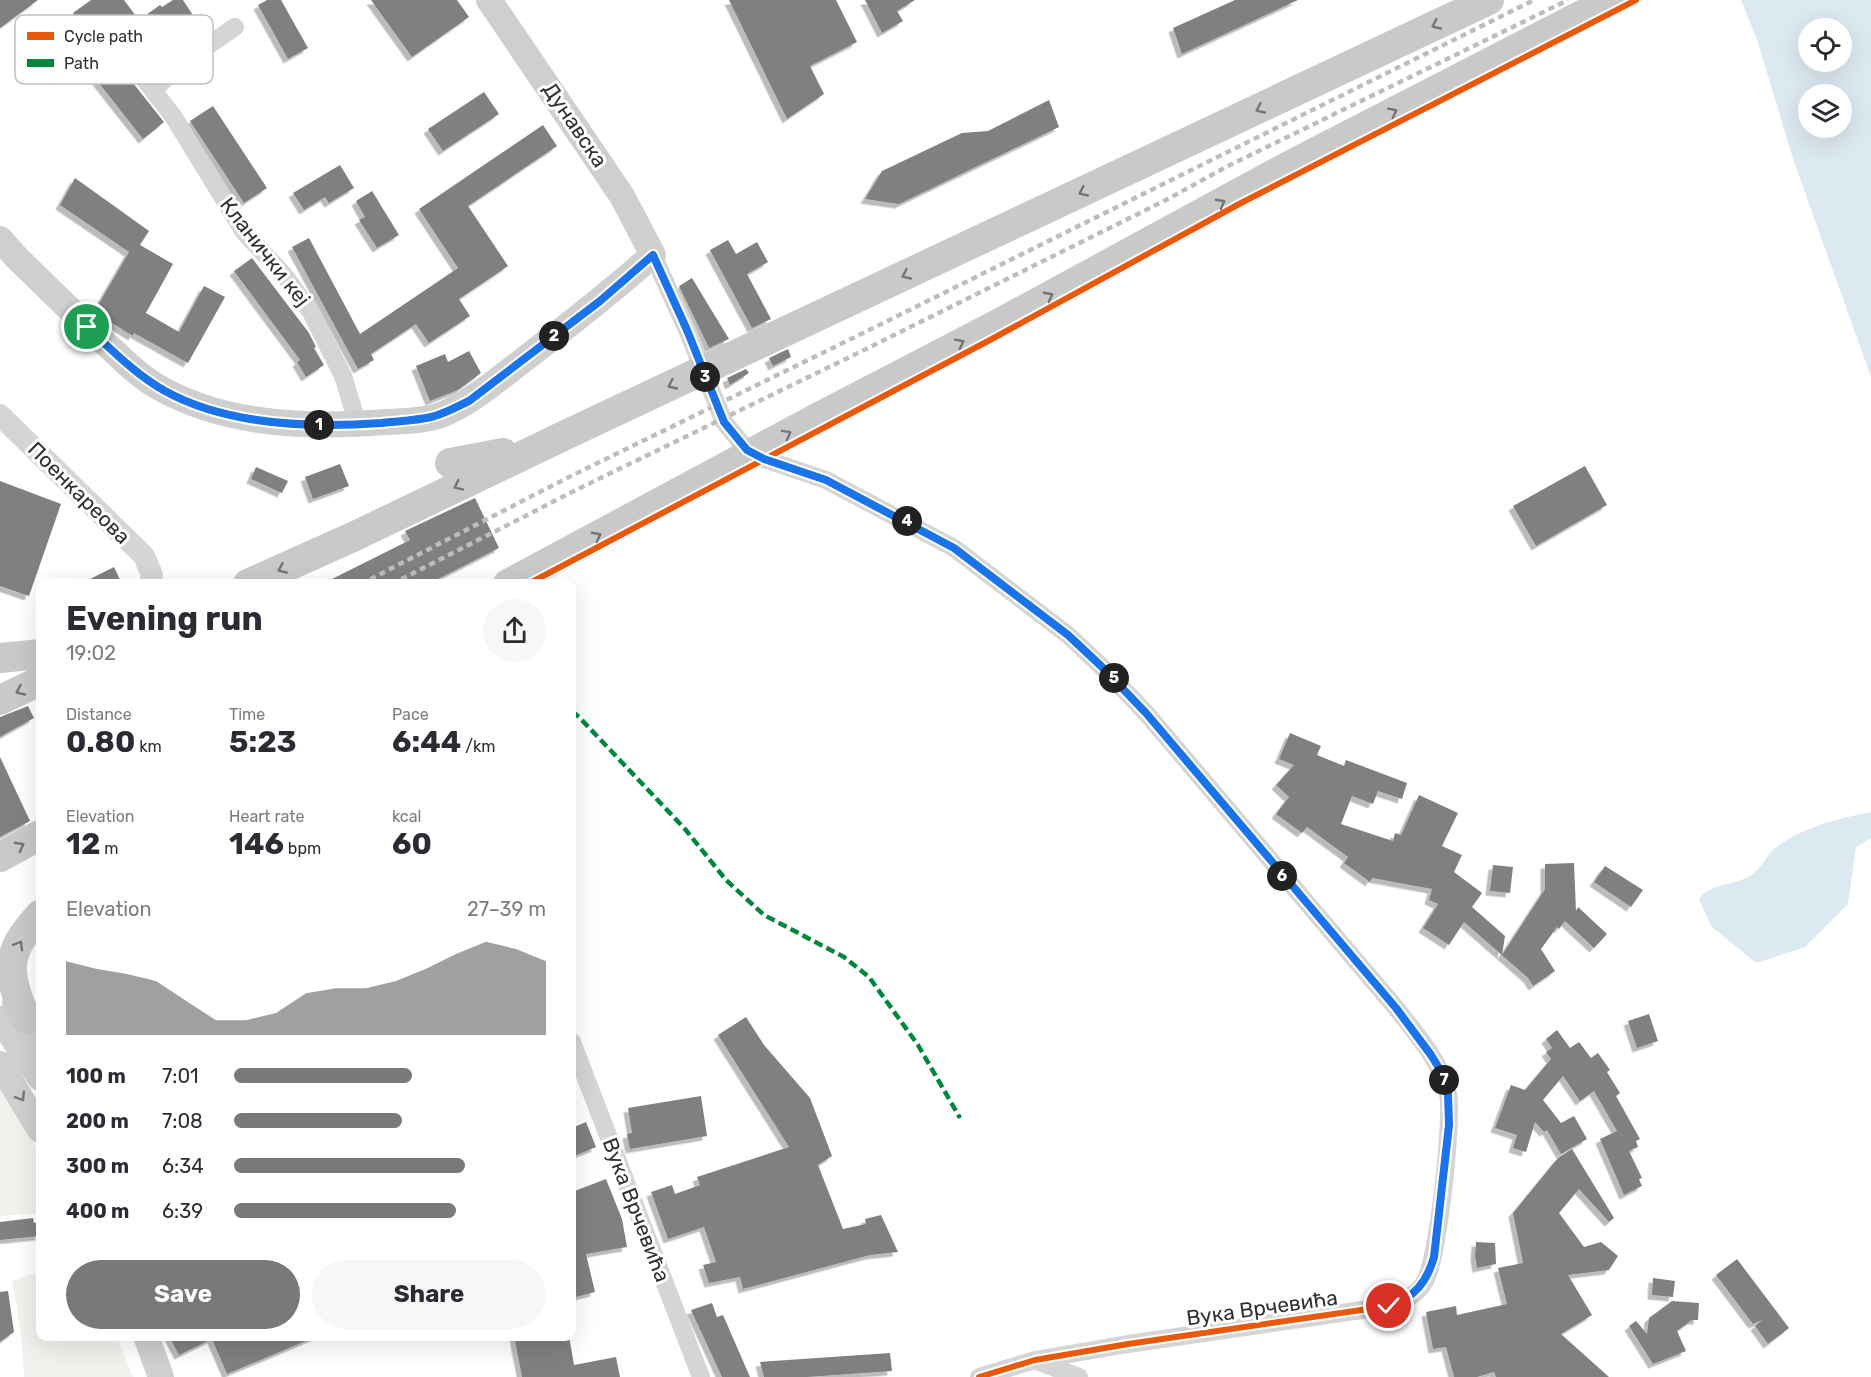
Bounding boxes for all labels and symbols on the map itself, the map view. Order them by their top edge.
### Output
legend [15,15,213,84]
one-way arrow [1432,18,1443,30]
text: Cycle path [64,27,143,46]
text: Path [64,54,99,73]
street label: Дунавска [538,78,613,172]
one-way arrow [1255,101,1266,113]
one-way arrow [1387,108,1397,119]
one-way arrow [1079,184,1090,196]
street label: Кланички кеј [215,192,316,311]
one-way arrow [1215,199,1225,210]
one-way arrow [902,268,913,280]
one-way arrow [1043,292,1053,303]
pin [61,301,112,352]
pin: 2 [539,321,569,351]
one-way arrow [954,339,965,351]
pin: 3 [690,362,720,392]
one-way arrow [668,377,679,389]
pin: 1 [304,410,334,440]
one-way arrow [781,430,792,441]
street label: Поенкареова [23,436,136,549]
one-way arrow [454,479,465,491]
pin: 4 [892,506,922,536]
one-way arrow [591,532,601,543]
one-way arrow [277,561,288,573]
pin: 5 [1099,663,1129,693]
one-way arrow [16,683,27,695]
one-way arrow [14,842,25,853]
pin: 6 [1267,861,1297,891]
one-way arrow [11,941,23,951]
pin: 7 [1429,1065,1459,1095]
one-way arrow [13,1091,25,1101]
street label: Вука Врчевића [597,1134,675,1285]
pin [1363,1280,1414,1331]
street label: Вука Врчевића [1185,1285,1339,1330]

